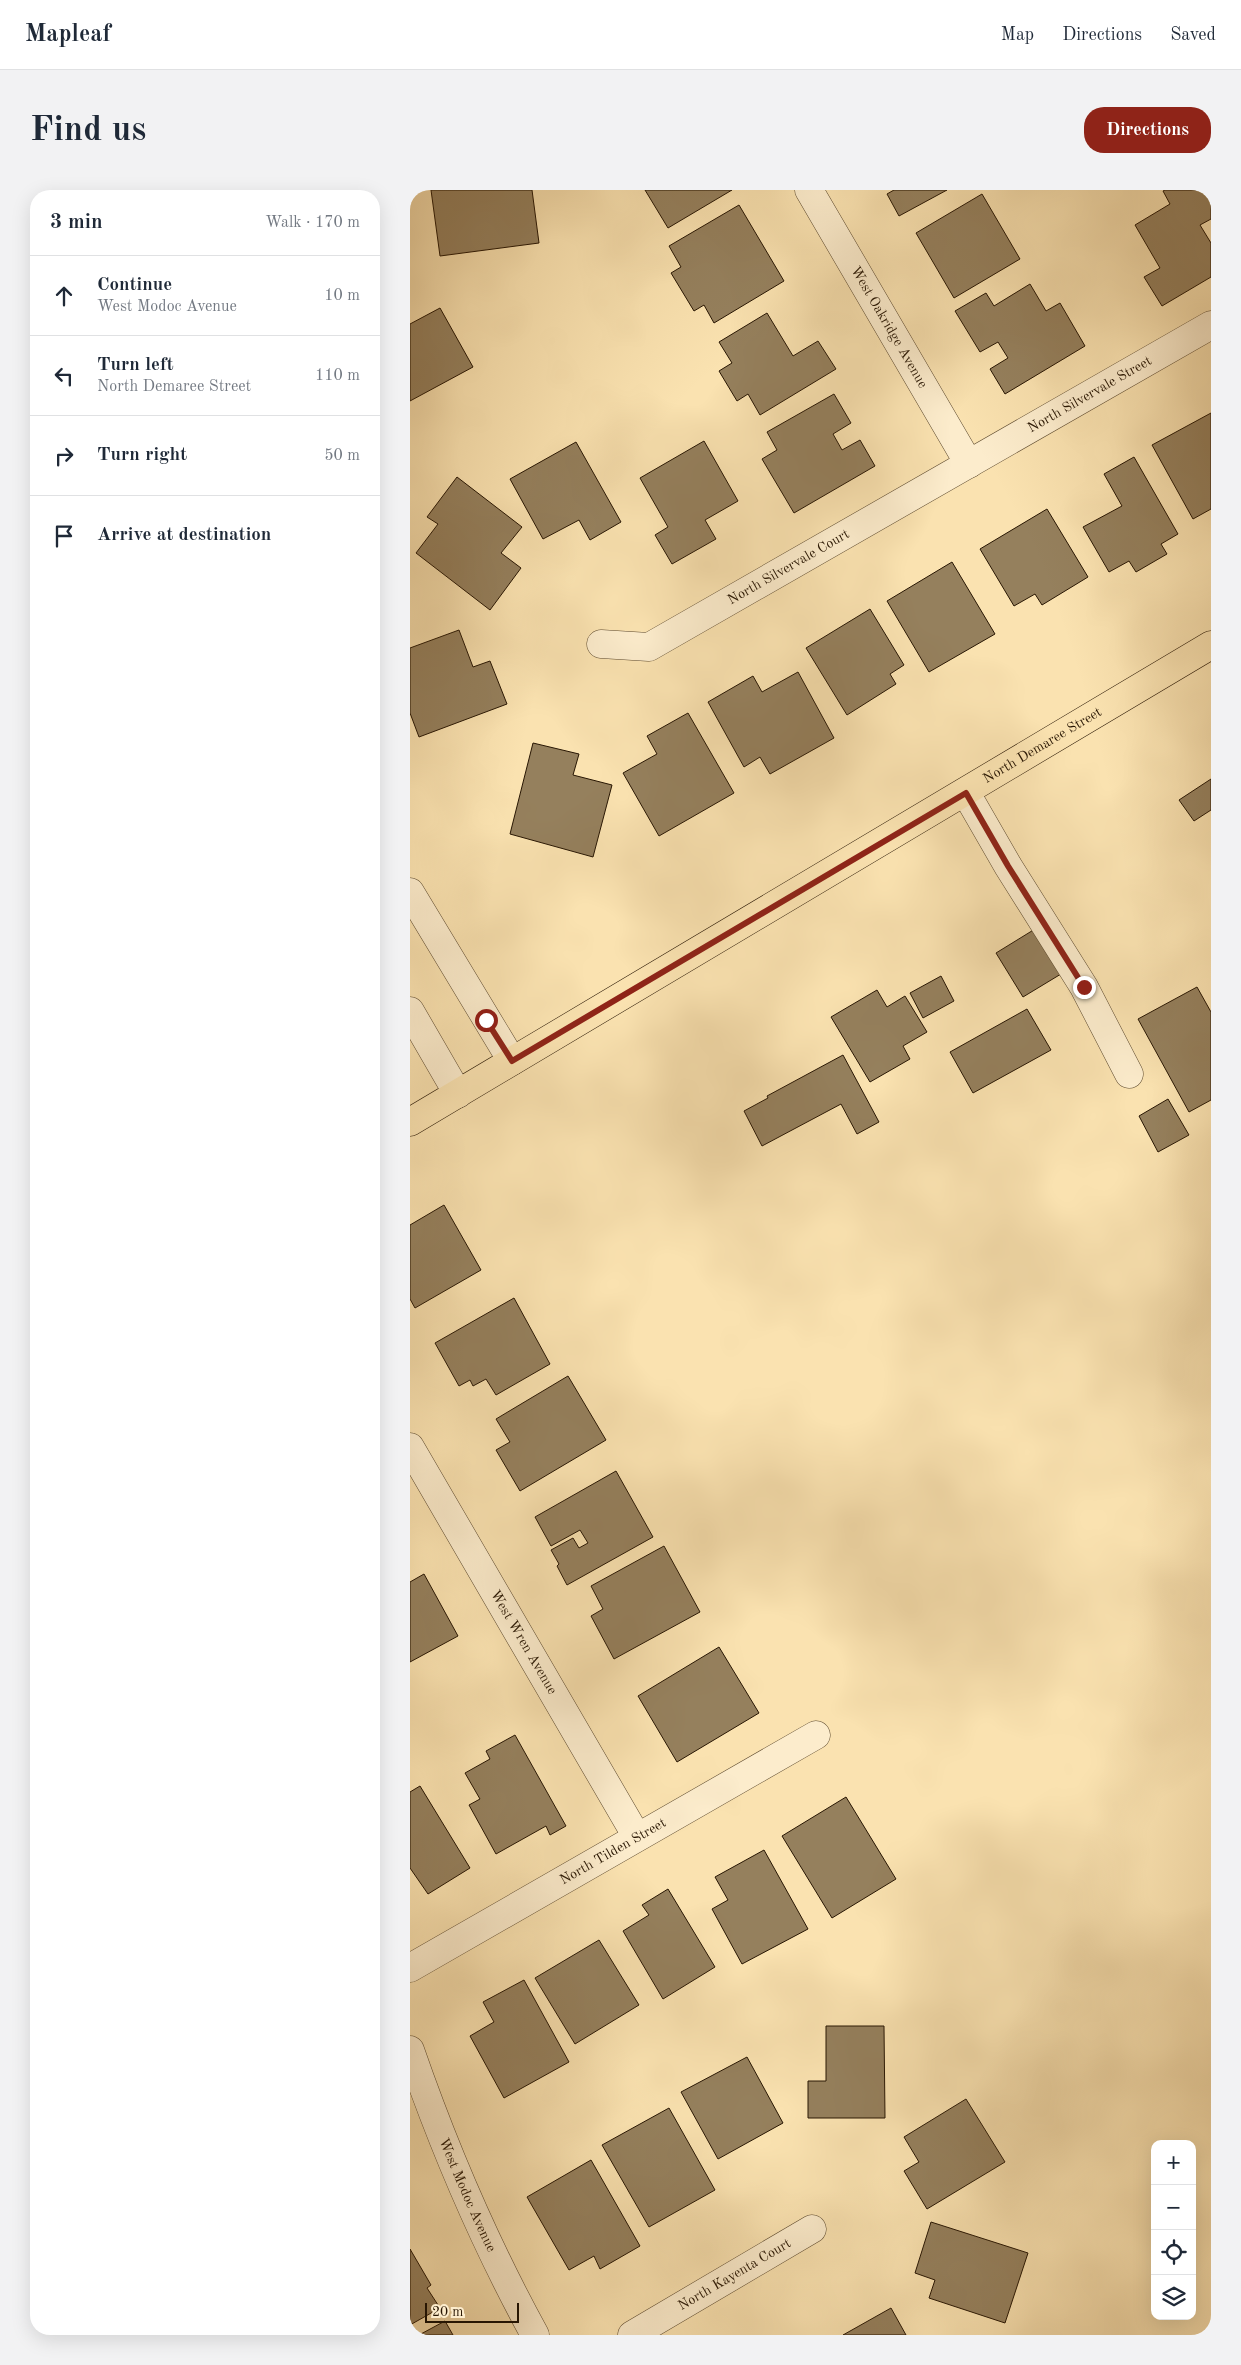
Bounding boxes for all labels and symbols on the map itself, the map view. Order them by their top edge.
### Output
street label: West Oakridge Avenue [848,264,930,391]
street label: North Silvervale Street [1025,353,1154,435]
street label: North Silvervale Court [725,527,852,607]
street label: North Demaree Street [981,705,1104,786]
route end [1073,976,1096,999]
route start [475,1009,498,1032]
street label: West Wren Avenue [488,1588,559,1697]
street label: North Tilden Street [557,1816,669,1887]
street label: West Modoc Avenue [437,2136,498,2254]
street label: North Kayenta Court [676,2236,793,2313]
scale bar [425,2300,519,2323]

